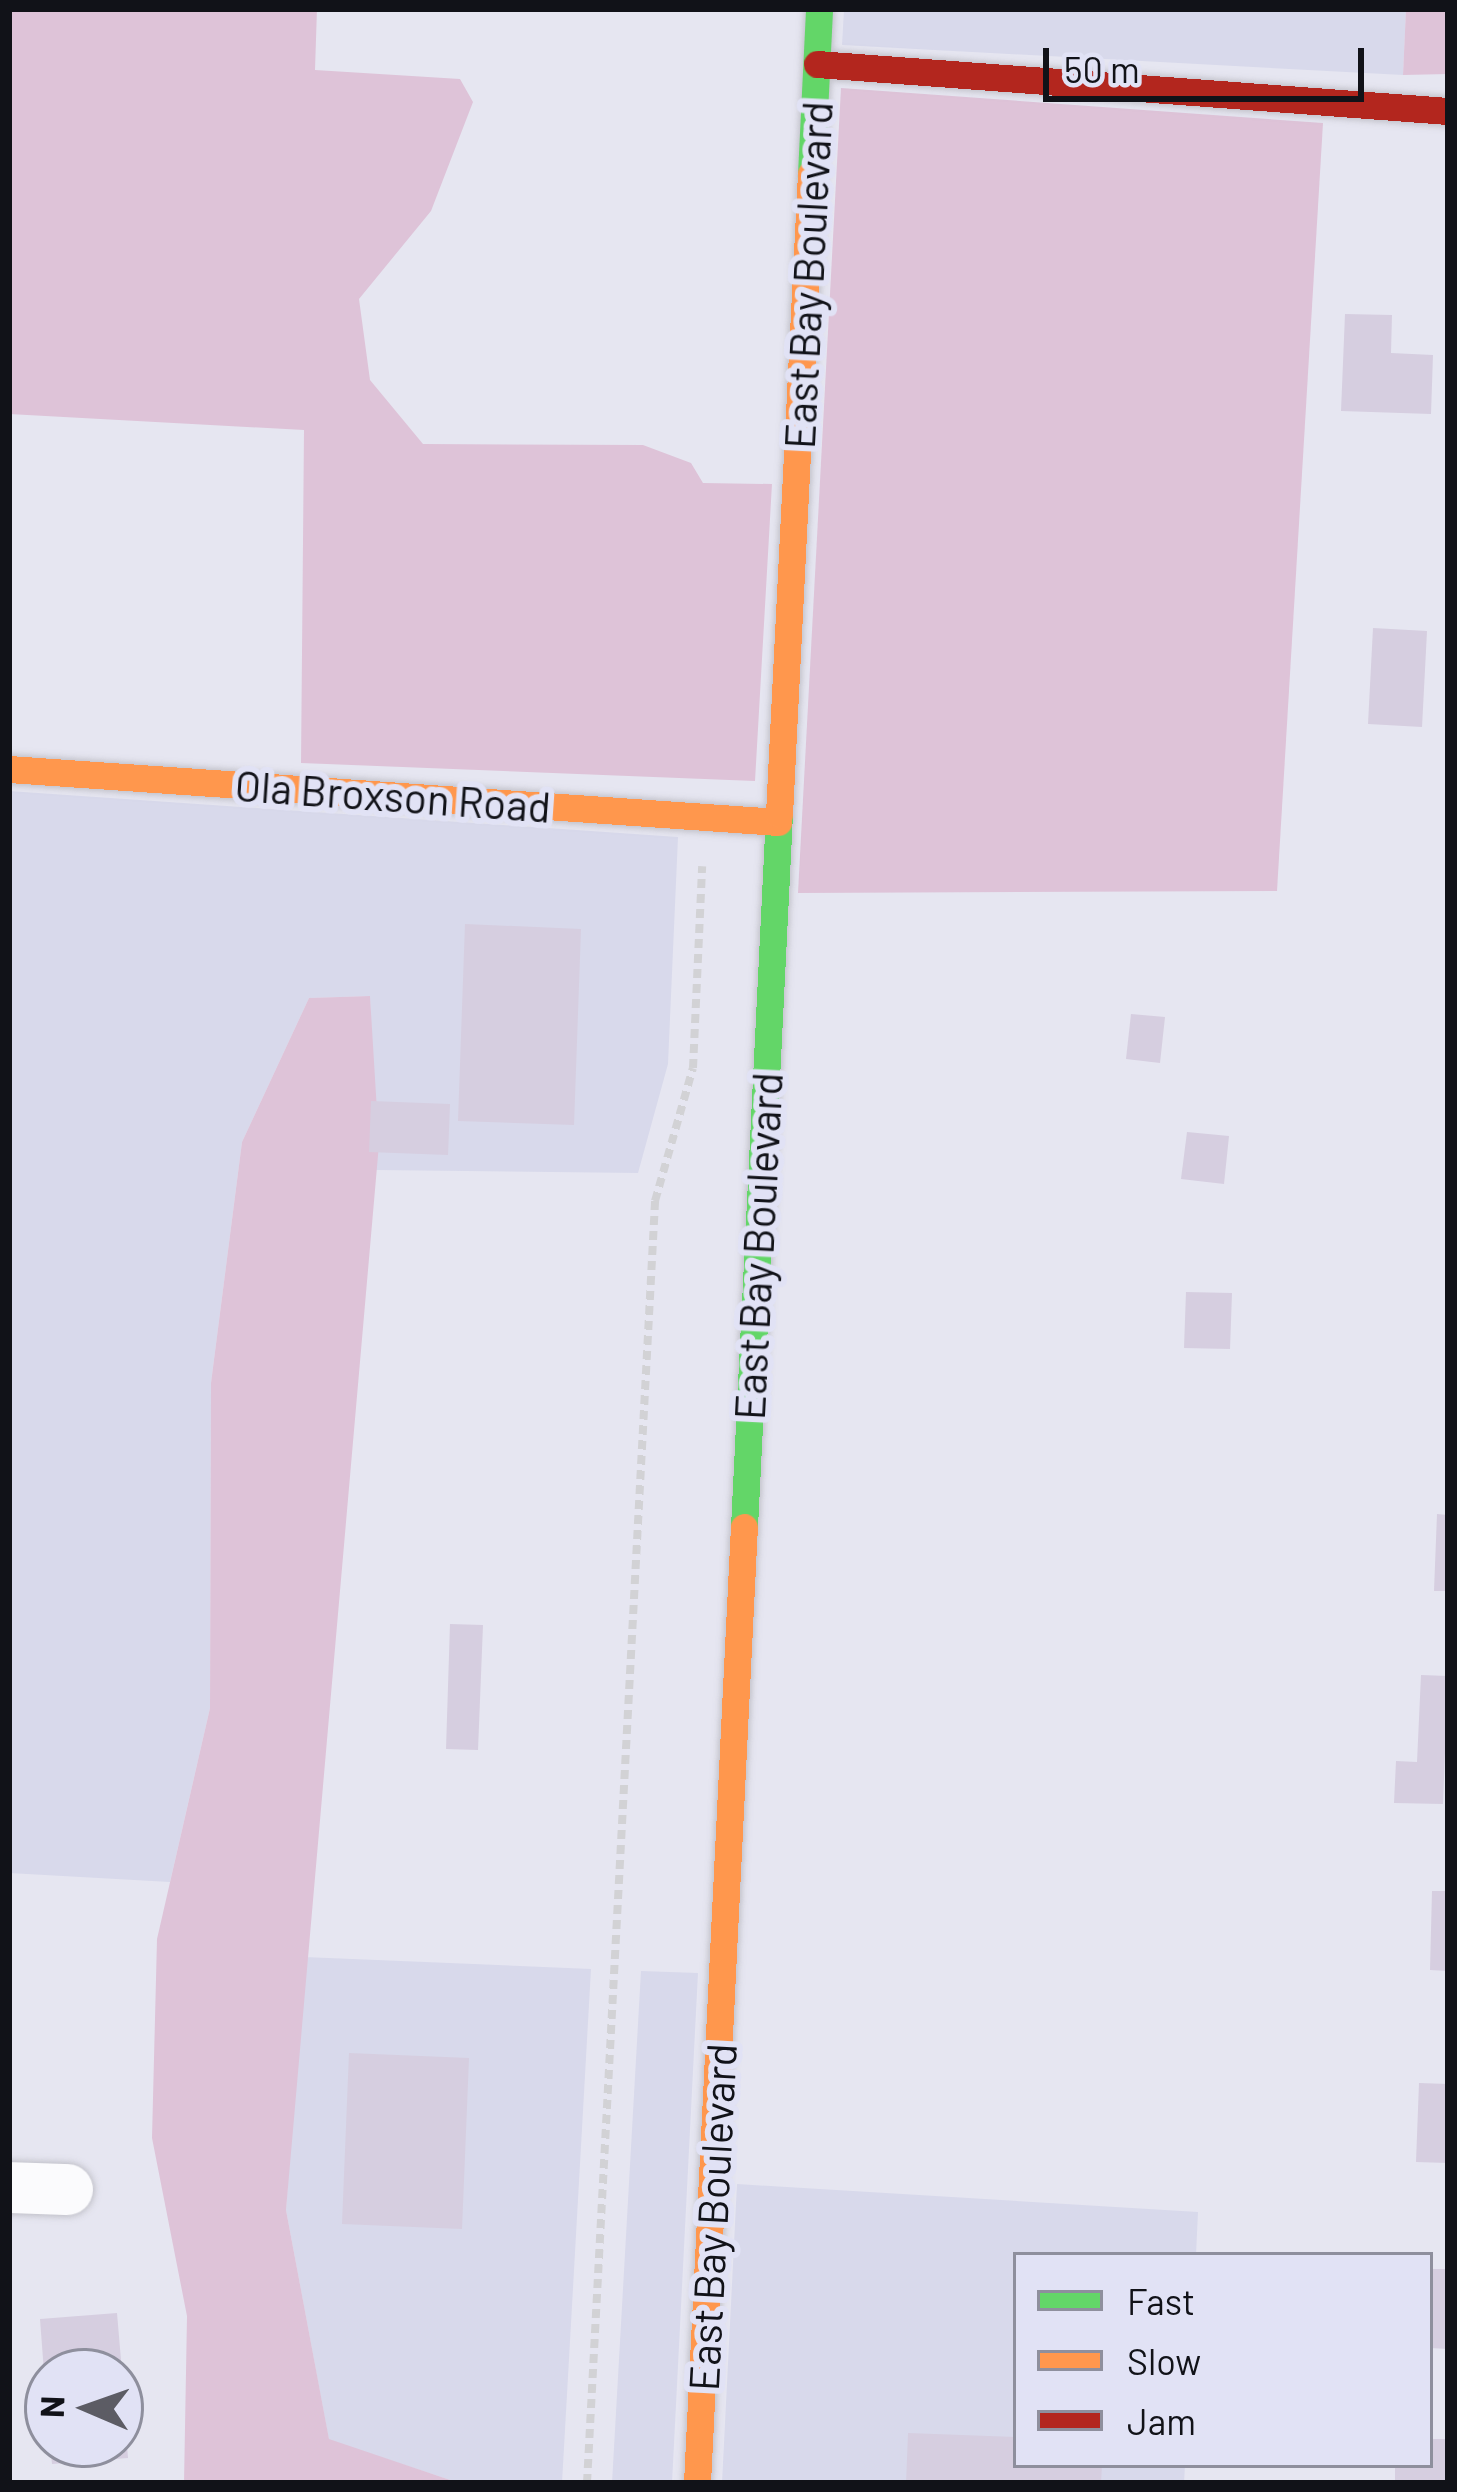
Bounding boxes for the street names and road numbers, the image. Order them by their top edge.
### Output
street label: East Bay Boulevard [773,100,841,450]
street label: Ola Broxson Road [233,759,553,831]
street label: East Bay Boulevard [723,1071,791,1421]
street label: East Bay Boulevard [677,2042,745,2392]

